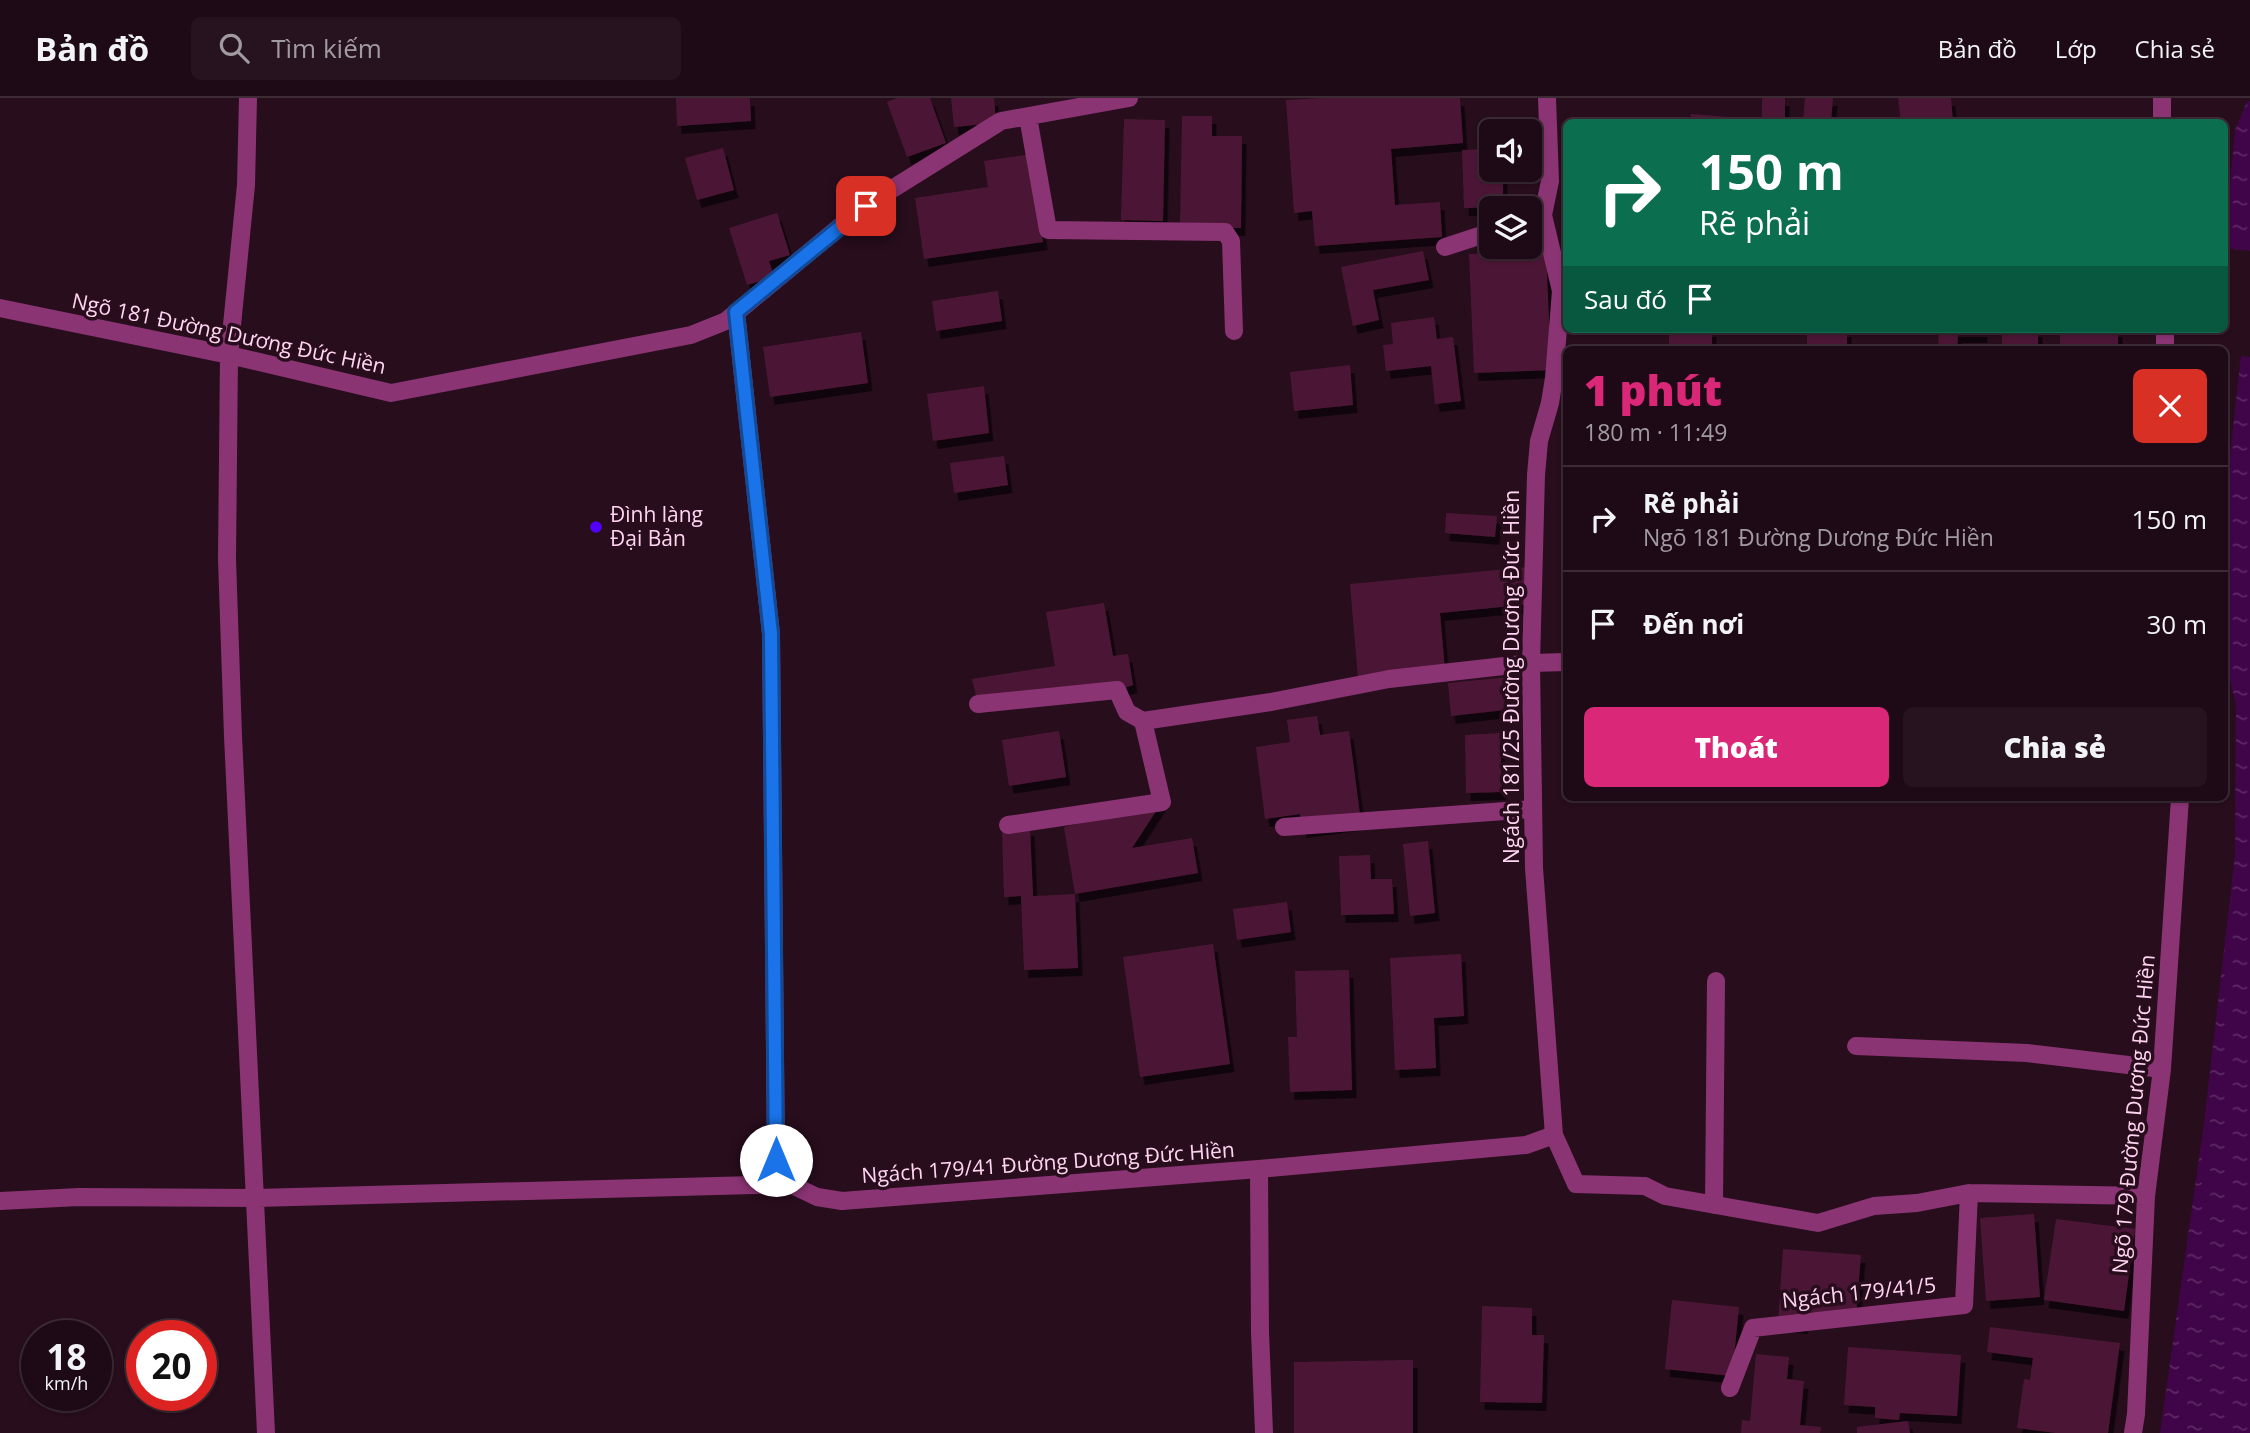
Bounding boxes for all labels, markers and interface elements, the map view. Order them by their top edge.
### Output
search box [191,17,681,80]
text: Bản đồ [35,26,149,71]
icon: search [215,29,253,67]
text: Tìm kiếm [271,30,382,66]
text: Bản đồ [1938,32,2017,65]
text: Lớp [2055,32,2097,65]
text: Chia sẻ [2135,32,2215,65]
map controls [1479,119,1542,259]
button: sound [1479,119,1542,182]
text: 150 m [1699,138,1844,204]
icon: right [1584,147,1675,238]
pin [836,176,896,236]
icon: arrive [847,187,885,225]
button: layers [1479,196,1542,259]
text: Rẽ phải [1699,201,1810,244]
icon: arrive [1681,280,1719,318]
text: Sau đó [1584,281,1667,317]
street label: Ngõ 181 Đường Dương Đức Hiền [70,286,389,380]
text: 1 phút [1584,361,1722,418]
button: close [2133,369,2207,443]
text: 180 m · 11:49 [1584,416,1727,448]
text: Rẽ phải [1643,485,1739,521]
street label: Ngách 181/25 Đường Dương Đức Hiền [1497,490,1525,864]
place label: Đình làng Đại Bản [610,500,703,552]
icon: right [1584,500,1622,538]
text: 150 m [2132,501,2207,537]
marker: Đình làng Đại Bản [588,519,604,535]
text: Ngõ 181 Đường Dương Đức Hiền [1643,521,1994,553]
icon: arrive [1584,605,1622,643]
text: Đến nơi [1643,606,1744,642]
text: 30 m [2146,606,2207,642]
button: Thoát [1584,707,1889,787]
button: Chia sẻ [1903,707,2207,787]
street label: Ngõ 179 Đường Dương Đức Hiền [2105,953,2161,1275]
position arrow [739,1123,813,1197]
street label: Ngách 179/41 Đường Dương Đức Hiền [860,1135,1235,1189]
street label: Ngách 179/41/5 [1780,1270,1937,1314]
speed limit sign: 20 [126,1320,217,1411]
text: 18 [46,1333,87,1380]
text: km/h [45,1371,88,1395]

